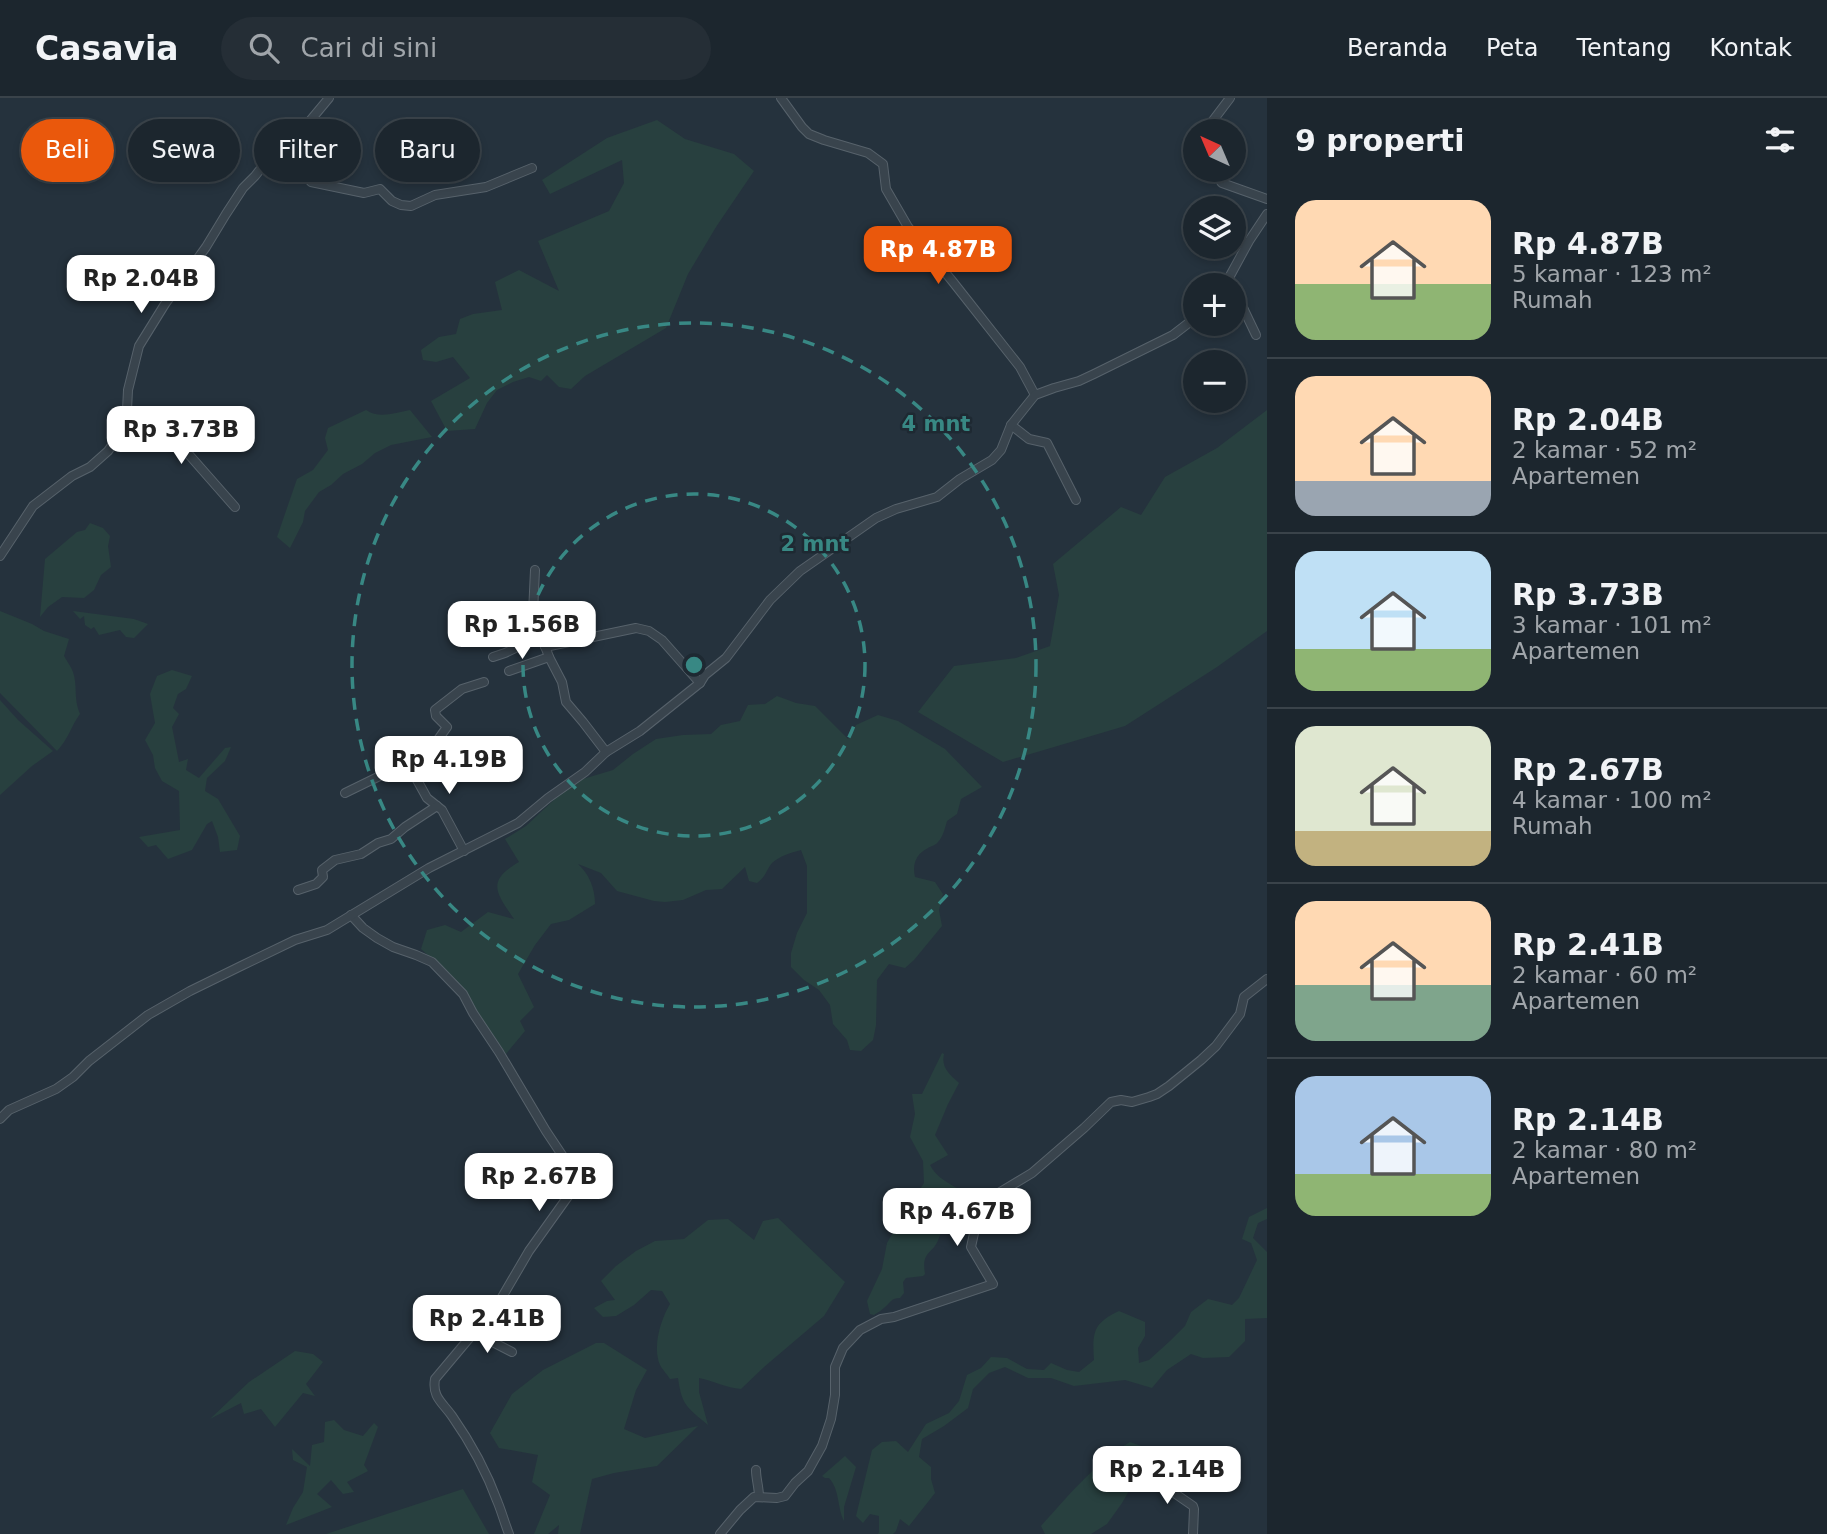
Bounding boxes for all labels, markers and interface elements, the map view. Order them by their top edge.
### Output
search box [221,17,711,80]
text: Casavia [35,29,179,68]
icon: search [245,29,283,67]
text: Cari di sini [301,33,437,63]
text: Beranda [1347,34,1448,62]
text: Peta [1486,34,1538,62]
text: Tentang [1576,34,1672,62]
text: Kontak [1710,34,1792,62]
chip: Beli [21,119,114,182]
chip: Sewa [128,119,240,182]
chip: Filter [254,119,361,182]
chip: Baru [375,119,480,182]
north arrow [1183,119,1246,182]
map controls [1183,119,1246,413]
icon: filters [1761,121,1799,159]
text: 9 properti [1295,123,1464,158]
button: layers [1183,196,1246,259]
pin: Rp 4.87B [866,226,1010,286]
text: Rp 4.87B [1512,226,1664,261]
icon: home [1351,228,1435,312]
text: Rp 4.87B [880,236,996,262]
pin: Rp 2.04B [69,256,213,315]
text: 5 kamar · 123 m² [1512,261,1712,287]
text: Rp 2.04B [83,265,199,291]
button: + [1183,273,1246,336]
text: Rumah [1512,287,1593,313]
button: − [1183,350,1246,413]
text: Rp 2.04B [1512,402,1664,437]
icon: home [1351,404,1435,488]
pin: Rp 3.73B [109,406,253,466]
text: 4 mnt [902,412,970,436]
text: Rp 3.73B [123,416,239,442]
text: 2 kamar · 52 m² [1512,437,1697,463]
text: Apartemen [1512,463,1640,489]
text: 2 mnt [781,532,849,556]
text: Rp 3.73B [1512,577,1664,612]
icon: home [1351,579,1435,663]
pin: Rp 1.56B [450,602,594,661]
text: Rp 1.56B [464,611,580,637]
text: 3 kamar · 101 m² [1512,612,1712,638]
text: Apartemen [1512,638,1640,664]
centre of rings [682,653,706,677]
pin: Rp 4.19B [377,736,521,796]
text: Rp 4.19B [391,746,507,772]
text: Rp 2.67B [1512,752,1664,787]
icon: home [1351,754,1435,838]
text: 4 kamar · 100 m² [1512,787,1712,813]
text: Rumah [1512,813,1593,839]
text: Rp 2.41B [1512,927,1664,962]
icon: home [1351,929,1435,1013]
text: 2 kamar · 60 m² [1512,962,1697,988]
text: Apartemen [1512,988,1640,1014]
text: Rp 2.14B [1512,1102,1664,1137]
icon: home [1351,1104,1435,1188]
text: 2 kamar · 80 m² [1512,1137,1697,1163]
pin: Rp 2.67B [467,1154,611,1213]
text: Rp 2.67B [481,1163,597,1189]
text: Apartemen [1512,1163,1640,1189]
pin: Rp 4.67B [885,1188,1029,1248]
text: Rp 4.67B [899,1198,1015,1224]
pin: Rp 2.41B [415,1296,559,1355]
text: Rp 2.41B [429,1305,545,1331]
pin: Rp 2.14B [1095,1446,1239,1506]
text: Rp 2.14B [1109,1456,1225,1482]

